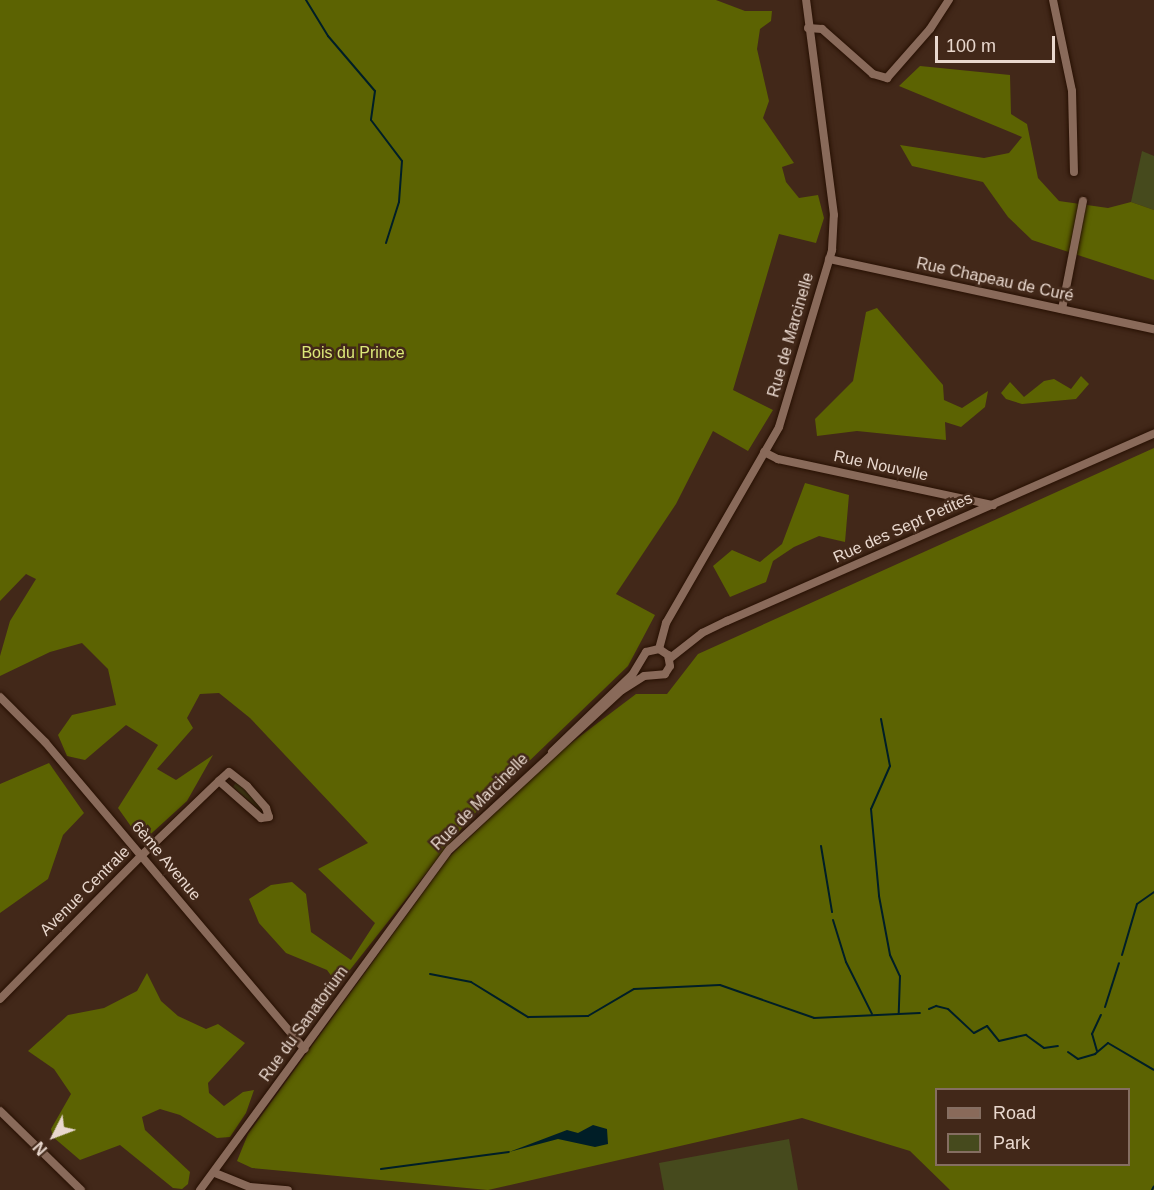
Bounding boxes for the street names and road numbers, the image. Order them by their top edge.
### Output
street label: Rue Chapeau de Curé [915,254,1075,306]
street label: Rue de Marcinelle [764,270,818,400]
street label: Rue Nouvelle [832,447,930,485]
street label: Rue des Sept Petites [830,489,976,567]
street label: Rue de Marcinelle [428,750,532,854]
street label: 6ème Avenue [127,817,205,905]
street label: Avenue Centrale [36,842,134,940]
street label: Rue du Sanatorium [256,963,352,1085]

